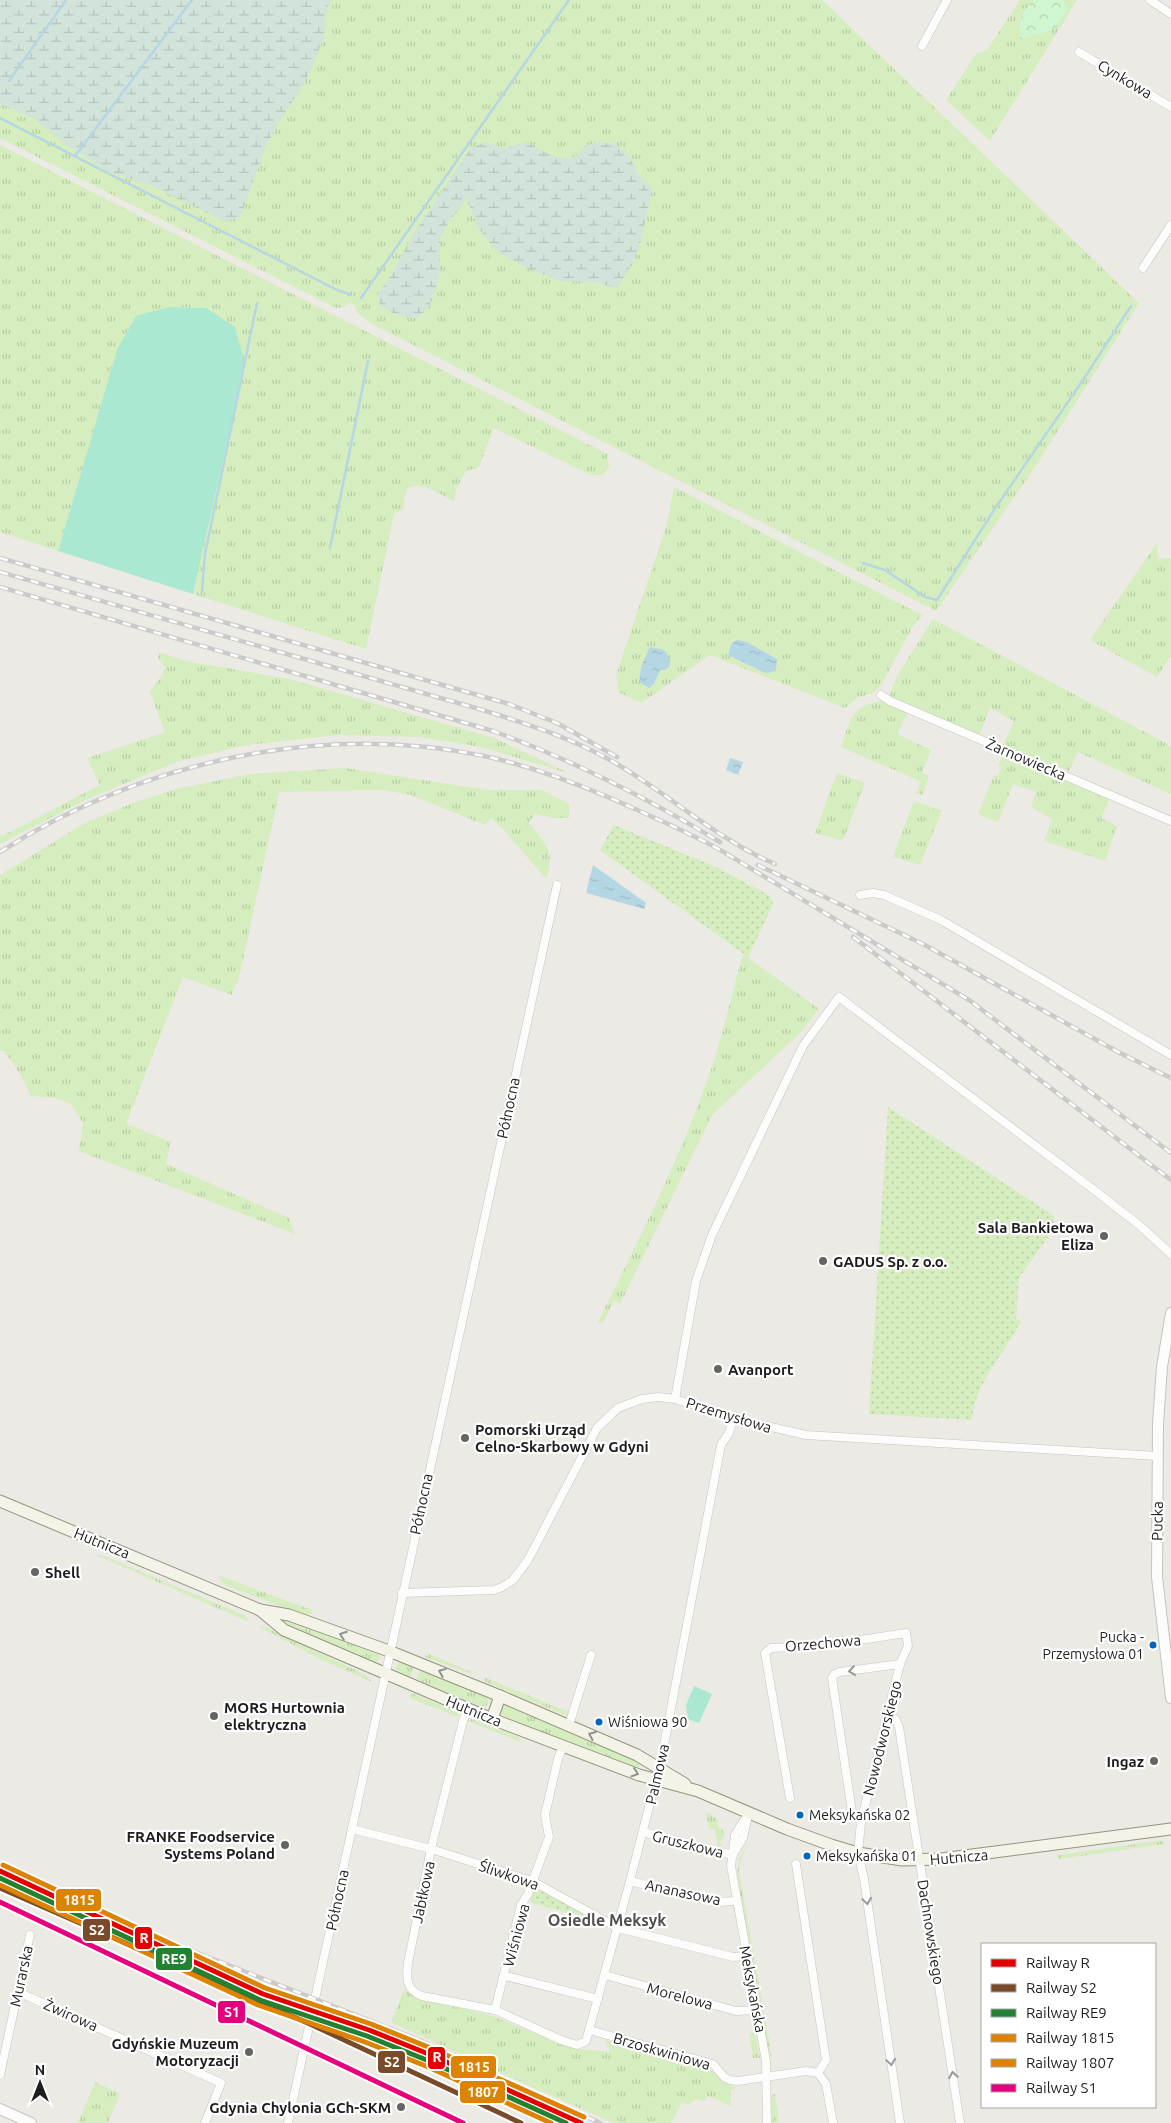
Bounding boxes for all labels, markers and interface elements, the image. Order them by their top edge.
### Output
street label: Cynkowa [1095,56,1155,102]
street label: Żarnowiecka [984,735,1068,783]
street label: Północna [493,1076,523,1140]
place label: Sala Bankietowa Eliza [978,1219,1094,1253]
marker: Sala Bankietowa Eliza [1098,1230,1110,1242]
place label: GADUS Sp. z o.o. [833,1253,947,1270]
marker: GADUS Sp. z o.o. [817,1255,829,1267]
place label: Avanport [728,1361,794,1378]
marker: Avanport [712,1363,724,1375]
street label: Przemysłowa [684,1394,774,1436]
place label: Pomorski Urząd Celno-Skarbowy w Gdyni [475,1421,649,1455]
marker: Pomorski Urząd Celno-Skarbowy w Gdyni [459,1432,471,1444]
street label: Północna [406,1472,436,1536]
street label: Pucka [1148,1501,1166,1541]
street label: Hutnicza [72,1524,132,1562]
place label: Shell [45,1564,80,1581]
marker: Shell [29,1566,41,1578]
place label: Pucka - Przemysłowa 01 [1042,1629,1144,1662]
one-way arrow [339,1631,348,1641]
street label: Orzechowa [784,1631,862,1655]
marker: Pucka - Przemysłowa 01 [1148,1640,1158,1650]
one-way arrow [848,1665,856,1676]
one-way arrow [438,1668,447,1679]
street label: Nowodworskiego [859,1679,905,1797]
street label: Hutnicza [444,1692,504,1730]
place label: MORS Hurtownia elektryczna [224,1699,345,1733]
marker: MORS Hurtownia elektryczna [208,1710,220,1722]
place label: Wiśniowa 90 [608,1714,687,1730]
marker: Wiśniowa 90 [594,1717,604,1727]
one-way arrow [588,1730,597,1741]
street label: Palmowa [642,1742,672,1806]
place label: Ingaz [1106,1753,1144,1770]
marker: Ingaz [1148,1755,1160,1767]
one-way arrow [630,1767,639,1777]
place label: Meksykańska 02 [809,1807,910,1823]
marker: Meksykańska 02 [795,1810,805,1820]
street label: Gruszkowa [651,1827,725,1861]
place label: FRANKE Foodservice Systems Poland [127,1828,275,1862]
marker: FRANKE Foodservice Systems Poland [279,1839,291,1851]
street label: Hutnicza [929,1846,989,1868]
place label: Meksykańska 01 [816,1848,917,1864]
marker: Meksykańska 01 [802,1851,812,1861]
street label: Śliwkowa [477,1857,541,1893]
street label: Jabłkowa [408,1859,438,1925]
street label: Północna [322,1868,352,1932]
street label: Ananasowa [644,1876,722,1908]
street label: Dachnowskiego [914,1878,948,1986]
line badge: 1815 [55,1888,102,1912]
text: 1815 [63,1892,95,1908]
one-way arrow [862,1897,872,1906]
street label: Wiśniowa [499,1902,533,1968]
district label: Osiedle Meksyk [548,1911,666,1929]
line badge: S2 [82,1918,111,1942]
text: S2 [89,1922,105,1938]
line badge: R [134,1926,153,1950]
text: R [139,1930,149,1946]
legend [981,1943,1156,2108]
street label: Murarska [6,1944,36,2008]
street label: Meksykańska [736,1944,770,2034]
line badge: RE9 [155,1947,193,1971]
text: RE9 [161,1951,187,1967]
text: Railway R [1026,1954,1090,1971]
street label: Morelowa [645,1979,715,2013]
text: Railway S2 [1026,1979,1097,1996]
street label: Żwirowa [41,1996,101,2034]
line badge: S1 [217,2000,246,2024]
text: S1 [224,2004,240,2020]
text: Railway RE9 [1026,2004,1107,2021]
street label: Brzoskwiniowa [611,2029,713,2073]
text: Railway 1815 [1026,2029,1114,2046]
place label: Gdyńskie Muzeum Motoryzacji [111,2035,239,2069]
marker: Gdyńskie Muzeum Motoryzacji [243,2046,255,2058]
line badge: R [427,2046,446,2070]
text: R [432,2049,442,2065]
line badge: S2 [377,2050,406,2074]
text: S2 [384,2054,400,2070]
text: Railway 1807 [1026,2054,1114,2071]
line badge: 1815 [450,2055,497,2079]
north arrow [15,2058,65,2108]
one-way arrow [886,2058,896,2066]
text: 1815 [458,2059,490,2075]
text: N [35,2062,45,2078]
one-way arrow [948,2070,959,2078]
text: Railway S1 [1026,2079,1097,2096]
line badge: 1807 [459,2080,506,2104]
text: 1807 [467,2084,499,2100]
place label: Gdynia Chylonia GCh-SKM [209,2099,391,2116]
marker: Gdynia Chylonia GCh-SKM [395,2101,407,2113]

